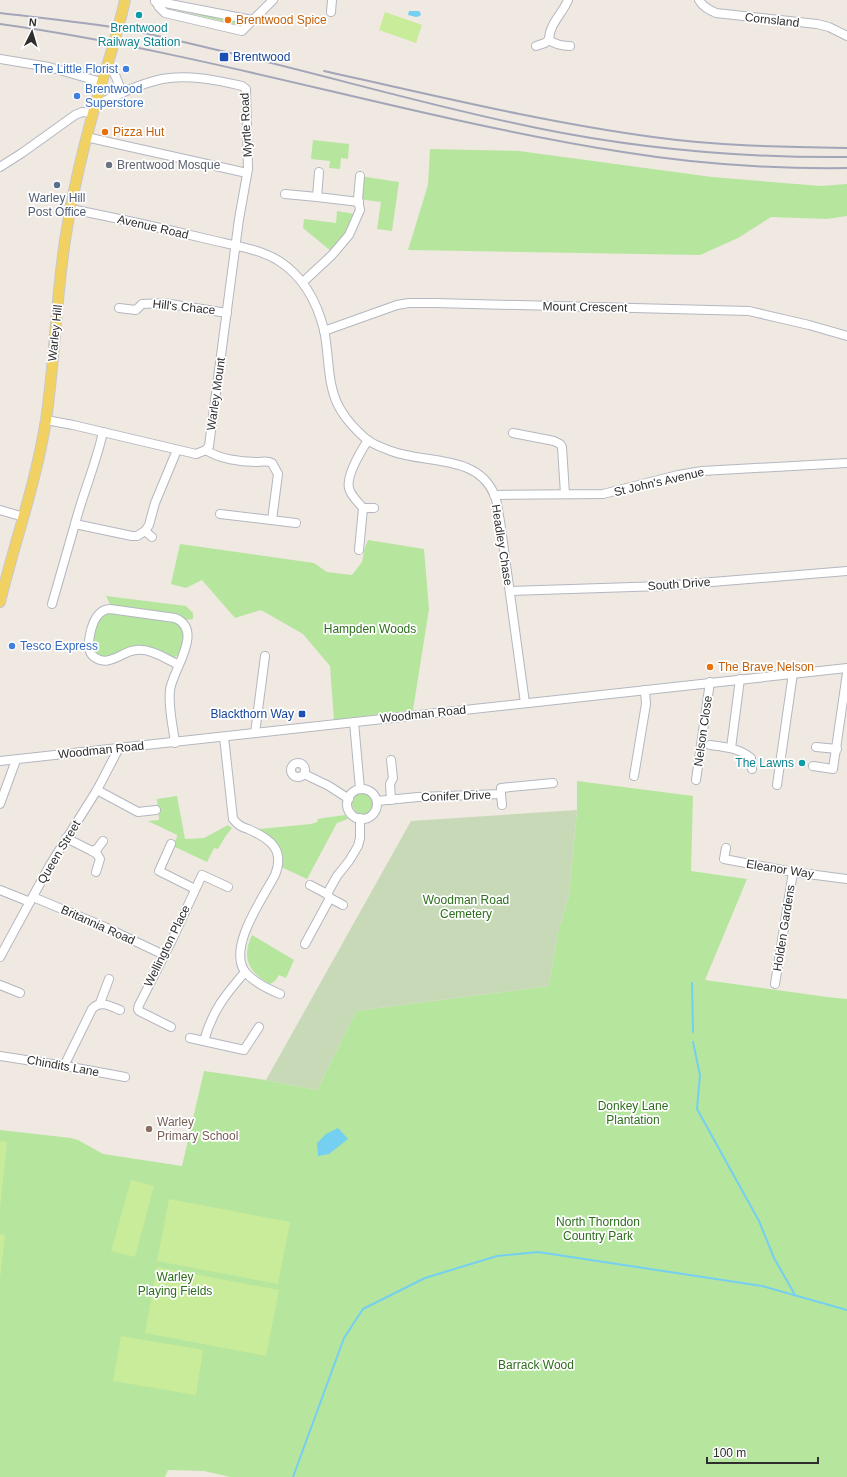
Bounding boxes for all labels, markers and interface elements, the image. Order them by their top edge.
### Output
marker: Brentwood Railway Station [134,10,144,20]
street label: Cornsland [744,10,800,30]
north arrow [12,12,52,52]
place label: Brentwood Spice [236,13,327,27]
marker: Brentwood Spice [223,15,233,25]
text: N [28,16,37,28]
place label: Brentwood Railway Station [98,21,180,49]
place label: Brentwood [233,50,290,64]
marker: Brentwood [218,51,230,63]
place label: The Little Florist [33,62,119,76]
marker: The Little Florist [121,64,131,74]
place label: Brentwood Superstore [85,82,144,110]
marker: Brentwood Superstore [72,91,82,101]
street label: Myrtle Road [237,92,255,158]
place label: Pizza Hut [113,125,165,139]
marker: Pizza Hut [100,127,110,137]
place label: Brentwood Mosque [117,158,221,172]
marker: Brentwood Mosque [104,160,114,170]
marker: Warley Hill Post Office [52,180,62,190]
place label: Warley Hill Post Office [28,191,87,219]
street label: Avenue Road [116,212,190,242]
street label: Hill's Chace [152,297,216,317]
street label: Mount Crescent [543,299,628,315]
street label: Warley Hill [45,304,65,362]
street label: Warley Mount [204,356,228,431]
street label: St John's Avenue [613,465,706,499]
street label: Headley Chase [489,503,515,587]
street label: South Drive [647,575,711,593]
park label: Hampden Woods [324,622,416,636]
place label: Tesco Express [20,639,98,653]
marker: Tesco Express [7,641,17,651]
place label: The Brave Nelson [718,660,814,674]
marker: The Brave Nelson [705,662,715,672]
street label: Nelson Close [691,694,715,767]
street label: Woodman Road [379,703,467,725]
place label: Blackthorn Way [210,707,294,721]
marker: Blackthorn Way [297,709,307,719]
street label: Woodman Road [57,739,145,761]
place label: The Lawns [735,756,794,770]
marker: The Lawns [797,758,807,768]
street label: Conifer Drive [421,788,492,804]
street label: Queen Street [35,817,84,886]
street label: Eleanor Way [745,857,815,881]
street label: Holden Gardens [770,884,798,972]
park label: Woodman Road Cemetery [423,893,509,921]
street label: Britannia Road [59,902,137,948]
street label: Wellington Place [141,903,193,989]
street label: Chindits Lane [26,1053,101,1079]
park label: Donkey Lane Plantation [598,1099,669,1127]
place label: Warley Primary School [157,1115,238,1143]
marker: Warley Primary School [144,1124,154,1134]
park label: North Thorndon Country Park [556,1215,640,1243]
park label: Warley Playing Fields [138,1270,212,1298]
park label: Barrack Wood [498,1358,574,1372]
scale bar [707,1439,818,1465]
text: 100 m [713,1446,746,1460]

